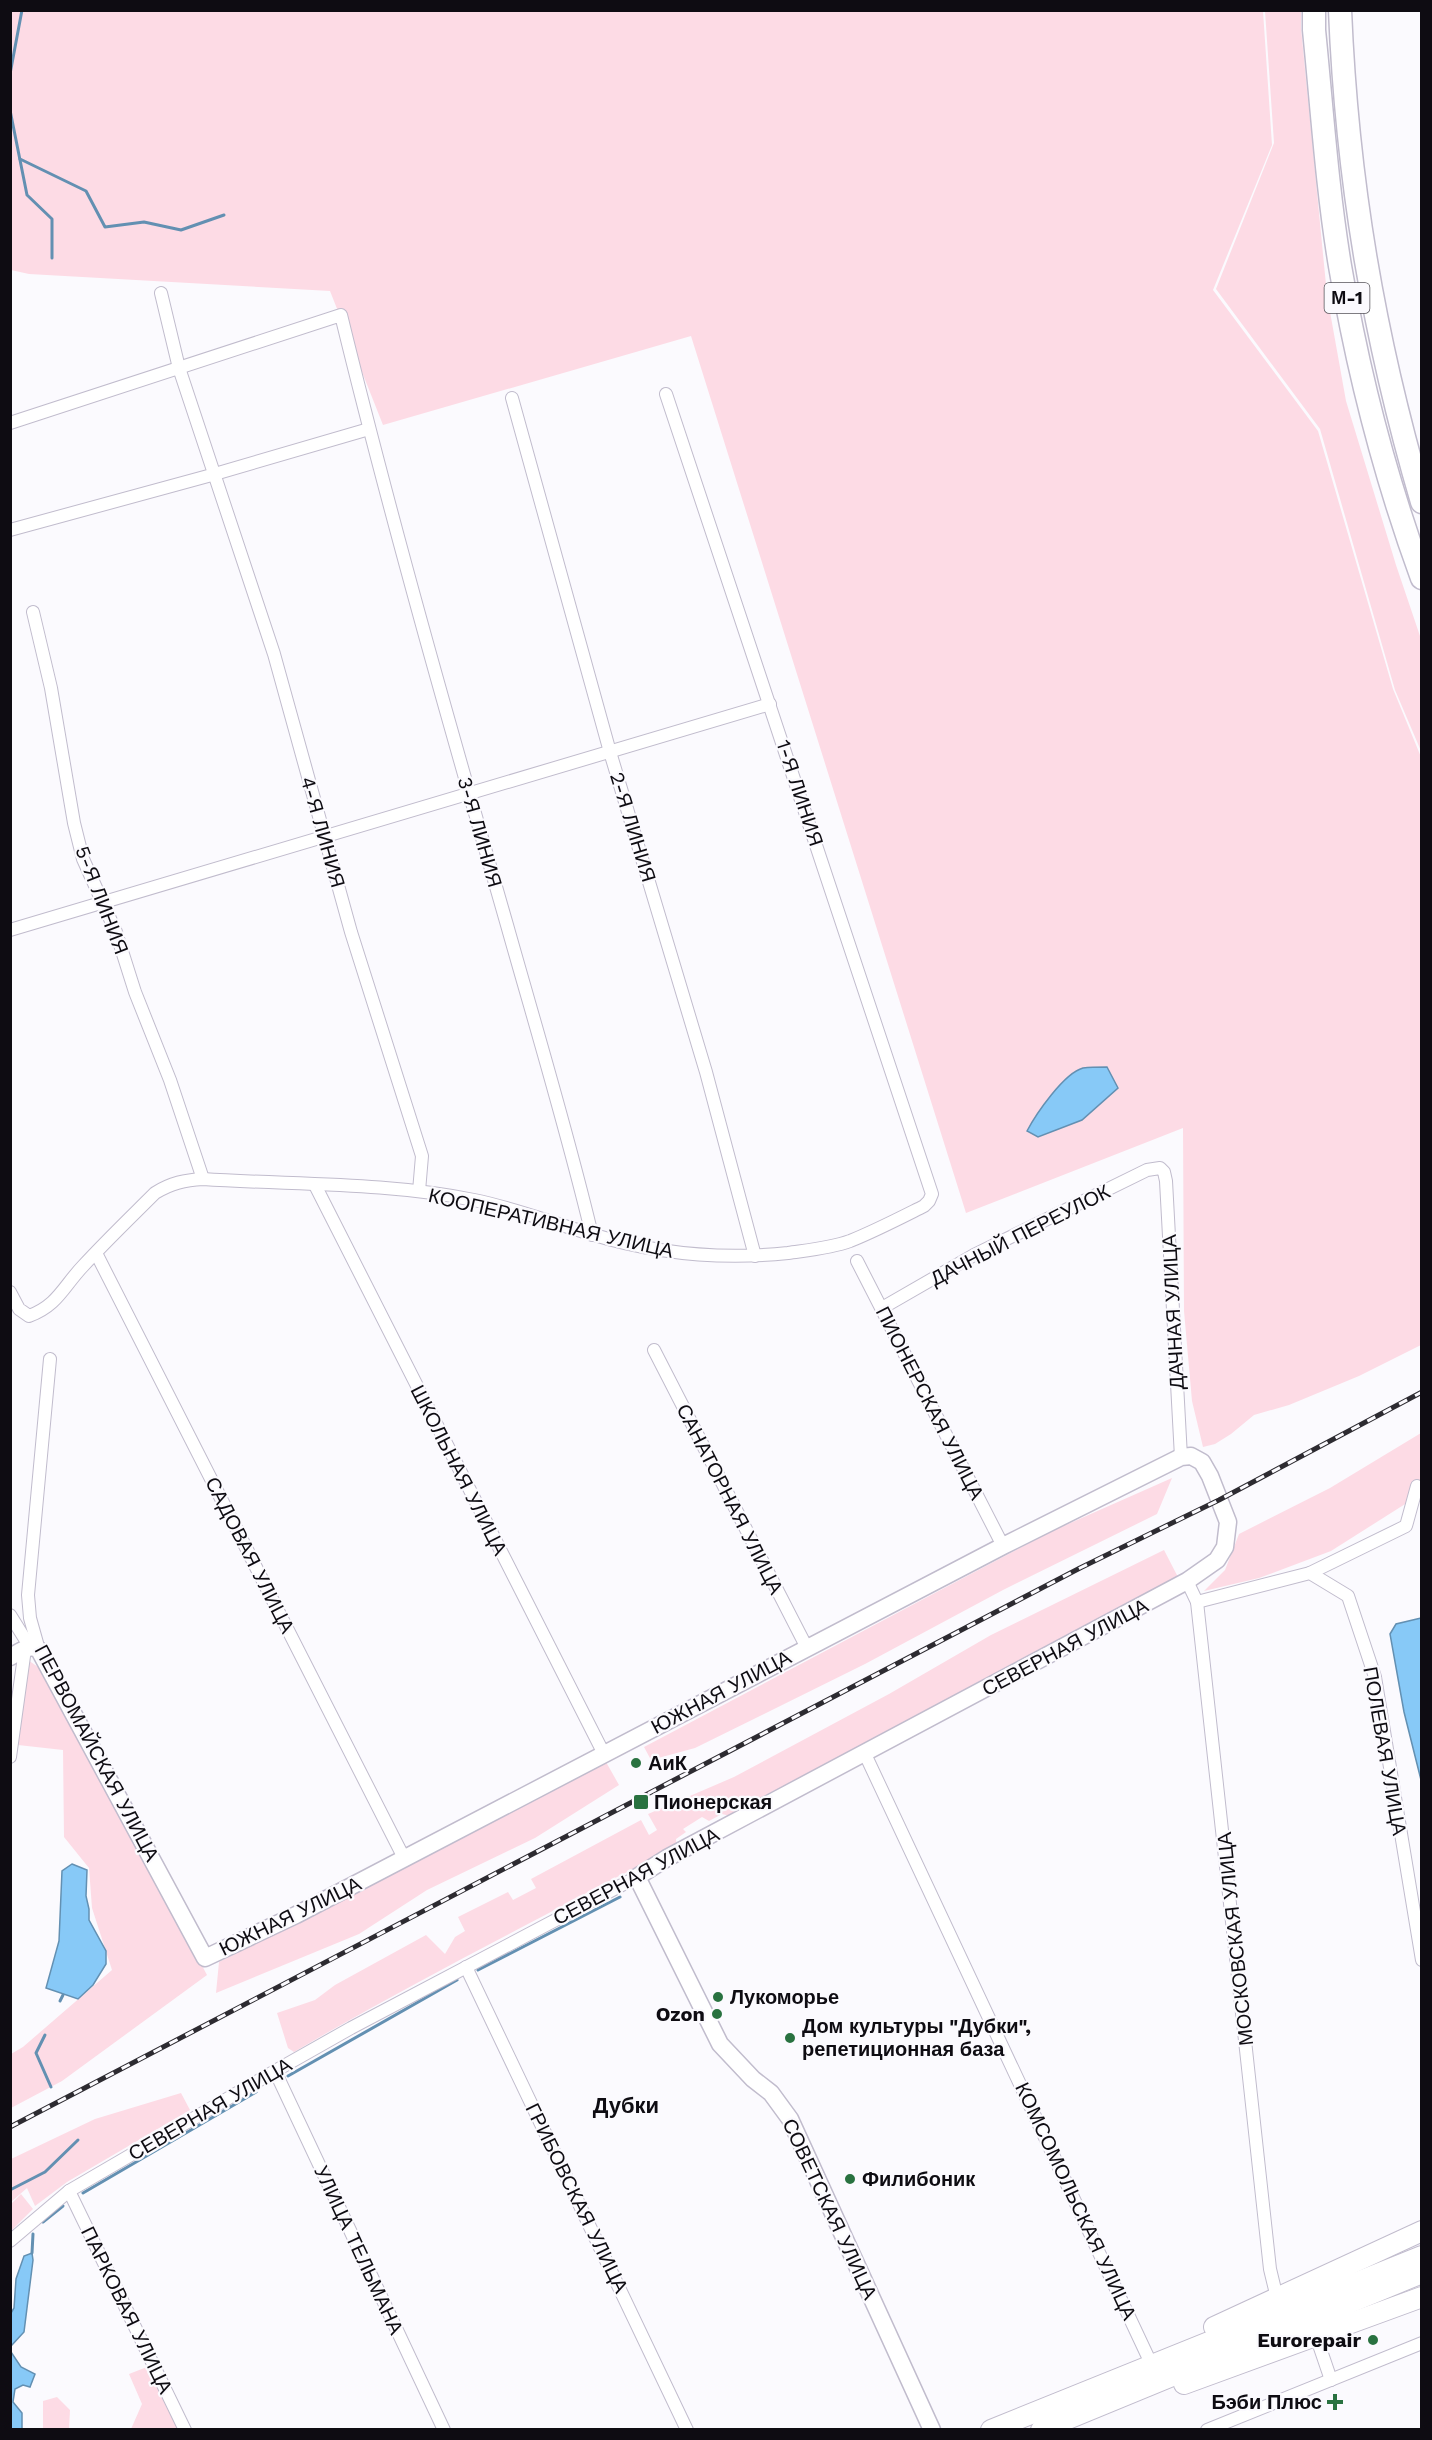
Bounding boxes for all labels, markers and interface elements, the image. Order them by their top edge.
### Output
road number: М-1 [1324,283,1370,313]
street label: 1-Я ЛИНИЯ [772,737,828,849]
street label: 2-Я ЛИНИЯ [605,769,661,885]
street label: 4-Я ЛИНИЯ [296,774,350,890]
street label: 3-Я ЛИНИЯ [453,774,507,890]
street label: 5-Я ЛИНИЯ [70,843,134,957]
street label: ДАЧНЫЙ ПЕРЕУЛОК [926,1179,1114,1291]
street label: КООПЕРАТИВНАЯ УЛИЦА [426,1183,676,1263]
street label: ДАЧНАЯ УЛИЦА [1157,1233,1189,1390]
street label: ПИОНЕРСКАЯ УЛИЦА [871,1302,989,1504]
street label: ШКОЛЬНАЯ УЛИЦА [406,1381,513,1560]
street label: САНАТОРНАЯ УЛИЦА [672,1400,789,1599]
street label: САДОВАЯ УЛИЦА [200,1473,300,1638]
street label: СЕВЕРНАЯ УЛИЦА [978,1593,1153,1701]
street label: ПЕРВОМАЙСКАЯ УЛИЦА [30,1641,165,1866]
street label: ЮЖНАЯ УЛИЦА [647,1645,796,1739]
street label: ПОЛЕВАЯ УЛИЦА [1358,1665,1412,1838]
place label: АиК [648,1751,688,1775]
marker: АиК [629,1756,643,1770]
place label: Пионерская [654,1790,772,1814]
marker: Пионерская [632,1793,650,1811]
street label: СЕВЕРНАЯ УЛИЦА [549,1822,724,1930]
street label: МОСКОВСКАЯ УЛИЦА [1212,1830,1258,2047]
street label: ЮЖНАЯ УЛИЦА [215,1871,365,1961]
place label: Лукоморье [730,1985,839,2009]
marker: Лукоморье [711,1990,725,2004]
place label: Ozon [656,2002,705,2026]
marker: Ozon [710,2007,724,2021]
place label: Дом культуры "Дубки", репетиционная база [802,2014,1031,2061]
marker: Дом культуры "Дубки", репетиционная база [783,2031,797,2045]
street label: СЕВЕРНАЯ УЛИЦА [124,2052,296,2166]
street label: КОМСОМОЛЬСКАЯ УЛИЦА [1010,2078,1142,2324]
district label: Дубки [593,2093,659,2118]
street label: ГРИБОВСКАЯ УЛИЦА [521,2099,634,2297]
street label: СОВЕТСКАЯ УЛИЦА [778,2115,883,2304]
street label: УЛИЦА ТЕЛЬМАНА [309,2162,409,2339]
place label: Филибоник [862,2167,976,2191]
marker: Филибоник [843,2172,857,2186]
street label: ПАРКОВАЯ УЛИЦА [76,2222,178,2398]
place label: Eurorepair [1257,2328,1361,2352]
marker: Eurorepair [1366,2333,1380,2347]
place label: Бэби Плюс [1211,2390,1322,2414]
marker: Бэби Плюс [1326,2393,1344,2411]

